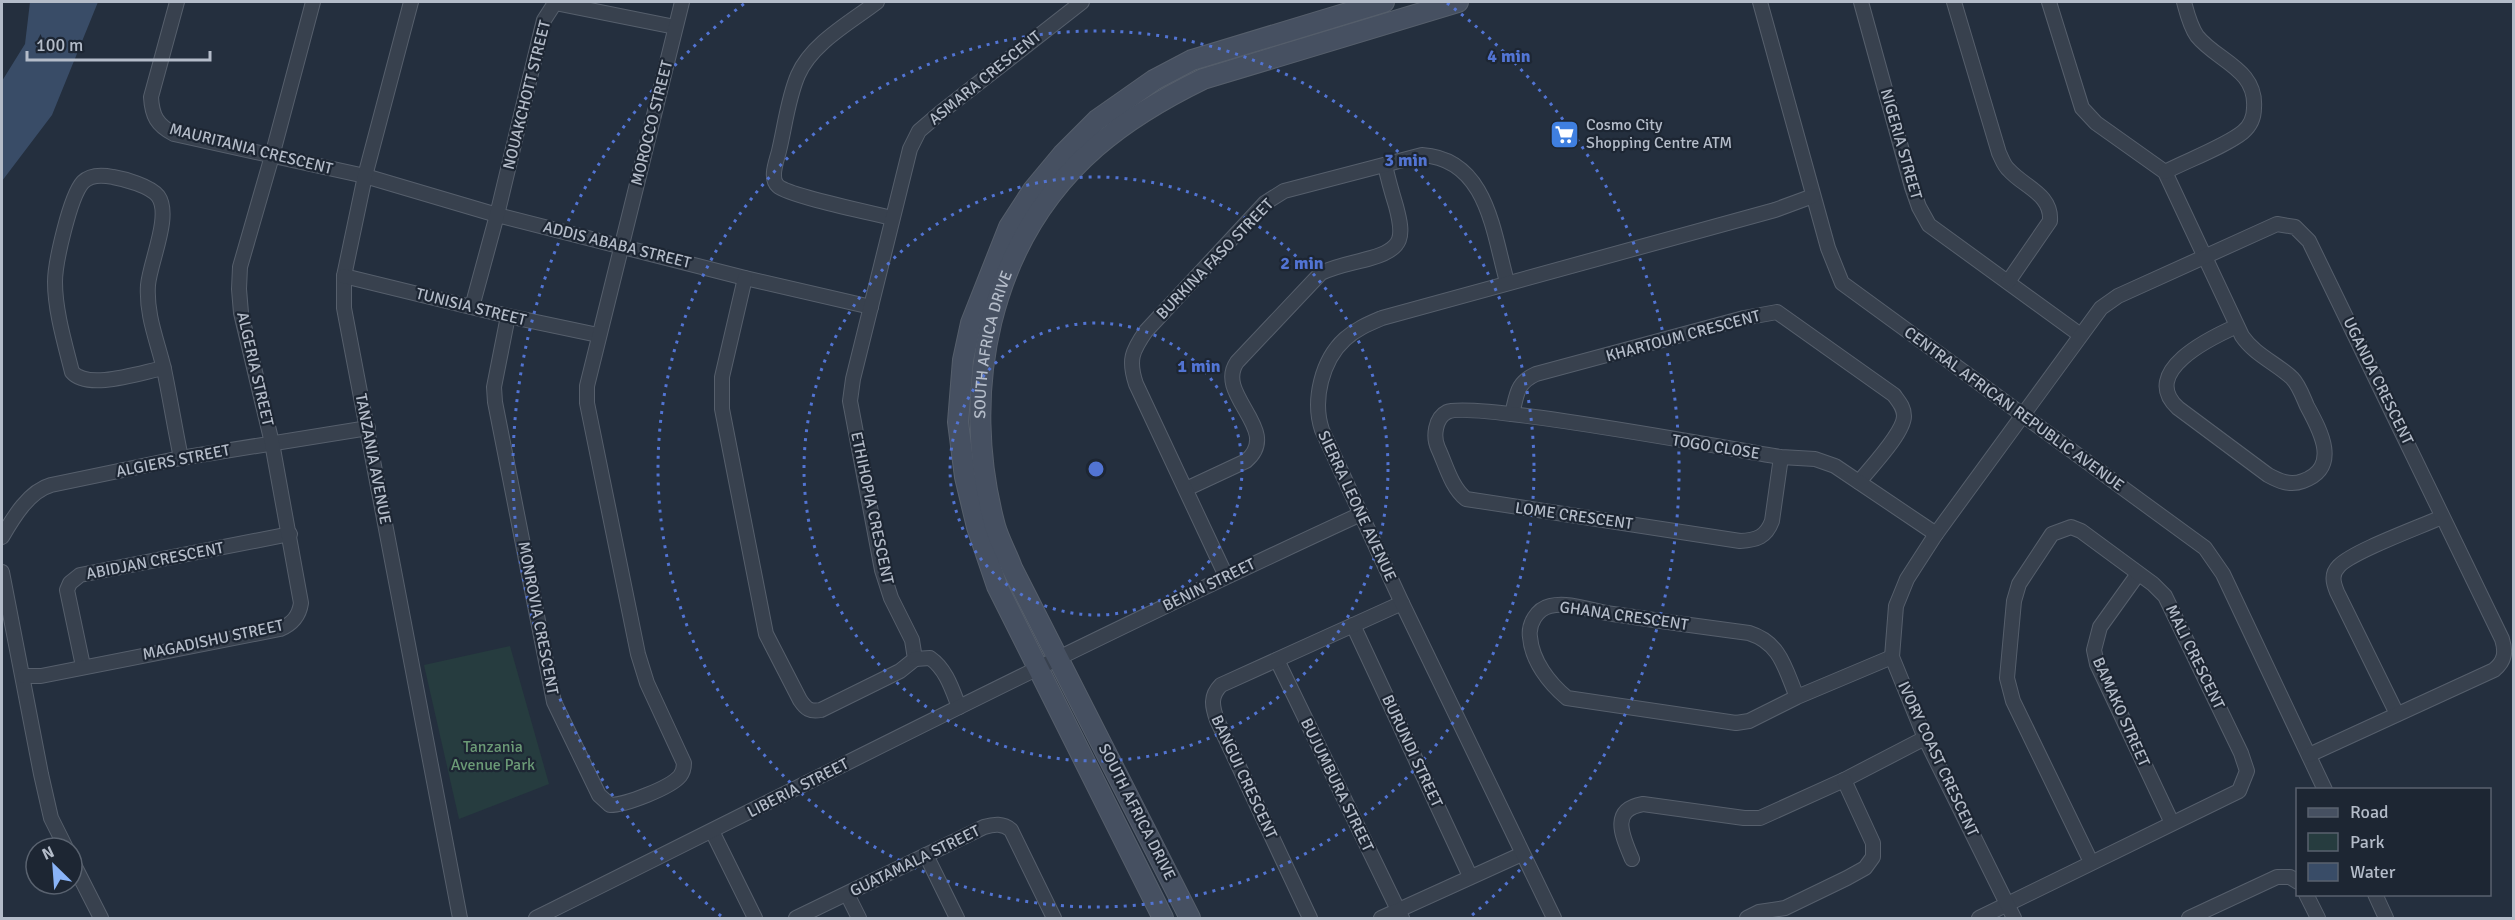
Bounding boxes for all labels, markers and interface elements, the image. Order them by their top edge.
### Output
street label: NOUAKCHOTT STREET [499,18,555,172]
scale bar [27,24,210,62]
street label: ASMARA CRESCENT [925,27,1045,129]
text: 100 m [36,34,83,56]
text: 4 min [1487,45,1531,67]
street label: MOROCCO STREET [627,58,677,188]
street label: NIGERIA STREET [1876,86,1926,202]
place label: Cosmo City Shopping Centre ATM [1586,115,1732,153]
supermarket icon: Cosmo City Shopping Centre ATM [1549,118,1581,150]
street label: MAURITANIA CRESCENT [167,119,335,179]
text: 3 min [1384,149,1428,171]
street label: BURKINA FASO STREET [1152,194,1278,324]
street label: ADDIS ABABA STREET [541,217,693,273]
text: 2 min [1280,252,1324,274]
street label: SOUTH AFRICA DRIVE [970,268,1017,419]
street label: TUNISIA STREET [414,284,528,330]
street label: KHARTOUM CRESCENT [1604,306,1763,366]
street label: ALGERIA STREET [232,310,278,428]
street label: UGANDA CRESCENT [2338,314,2418,448]
street label: CENTRAL AFRICAN REPUBLIC AVENUE [1900,322,2128,496]
text: 1 min [1177,355,1221,377]
street label: TANZANIA AVENUE [350,392,396,526]
street label: SIERRA LEONE AVENUE [1313,427,1401,585]
street label: ETHIHOPIA CRESCENT [846,430,898,586]
street label: TOGO CLOSE [1671,430,1761,464]
street label: ALGIERS STREET [114,440,232,482]
centre of rings [1086,459,1106,479]
street label: LOME CRESCENT [1514,498,1634,534]
street label: ABIDJAN CRESCENT [84,538,226,584]
street label: MONROVIA CRESCENT [513,540,563,697]
street label: BENIN STREET [1159,554,1259,616]
street label: GHANA CRESCENT [1558,597,1690,635]
street label: MALI CRESCENT [2161,602,2229,713]
street label: MAGADISHU STREET [141,615,285,665]
street label: BAMAKO STREET [2088,654,2154,770]
street label: IVORY COAST CRESCENT [1893,678,1983,840]
street label: BURUNDI STREET [1377,692,1447,811]
street label: BANGUI CRESCENT [1207,712,1281,842]
street label: BUJUMBURA STREET [1296,715,1378,855]
park label: Tanzania Avenue Park [451,737,535,775]
street label: SOUTH AFRICA DRIVE [1094,740,1180,884]
street label: LIBERIA STREET [744,754,852,822]
legend [2296,788,2491,896]
text: Road [2350,801,2389,823]
street label: GUATAMALA STREET [847,821,983,901]
text: Park [2350,831,2385,853]
north arrow [24,836,84,896]
text: N [39,842,57,865]
text: Water [2350,861,2396,883]

